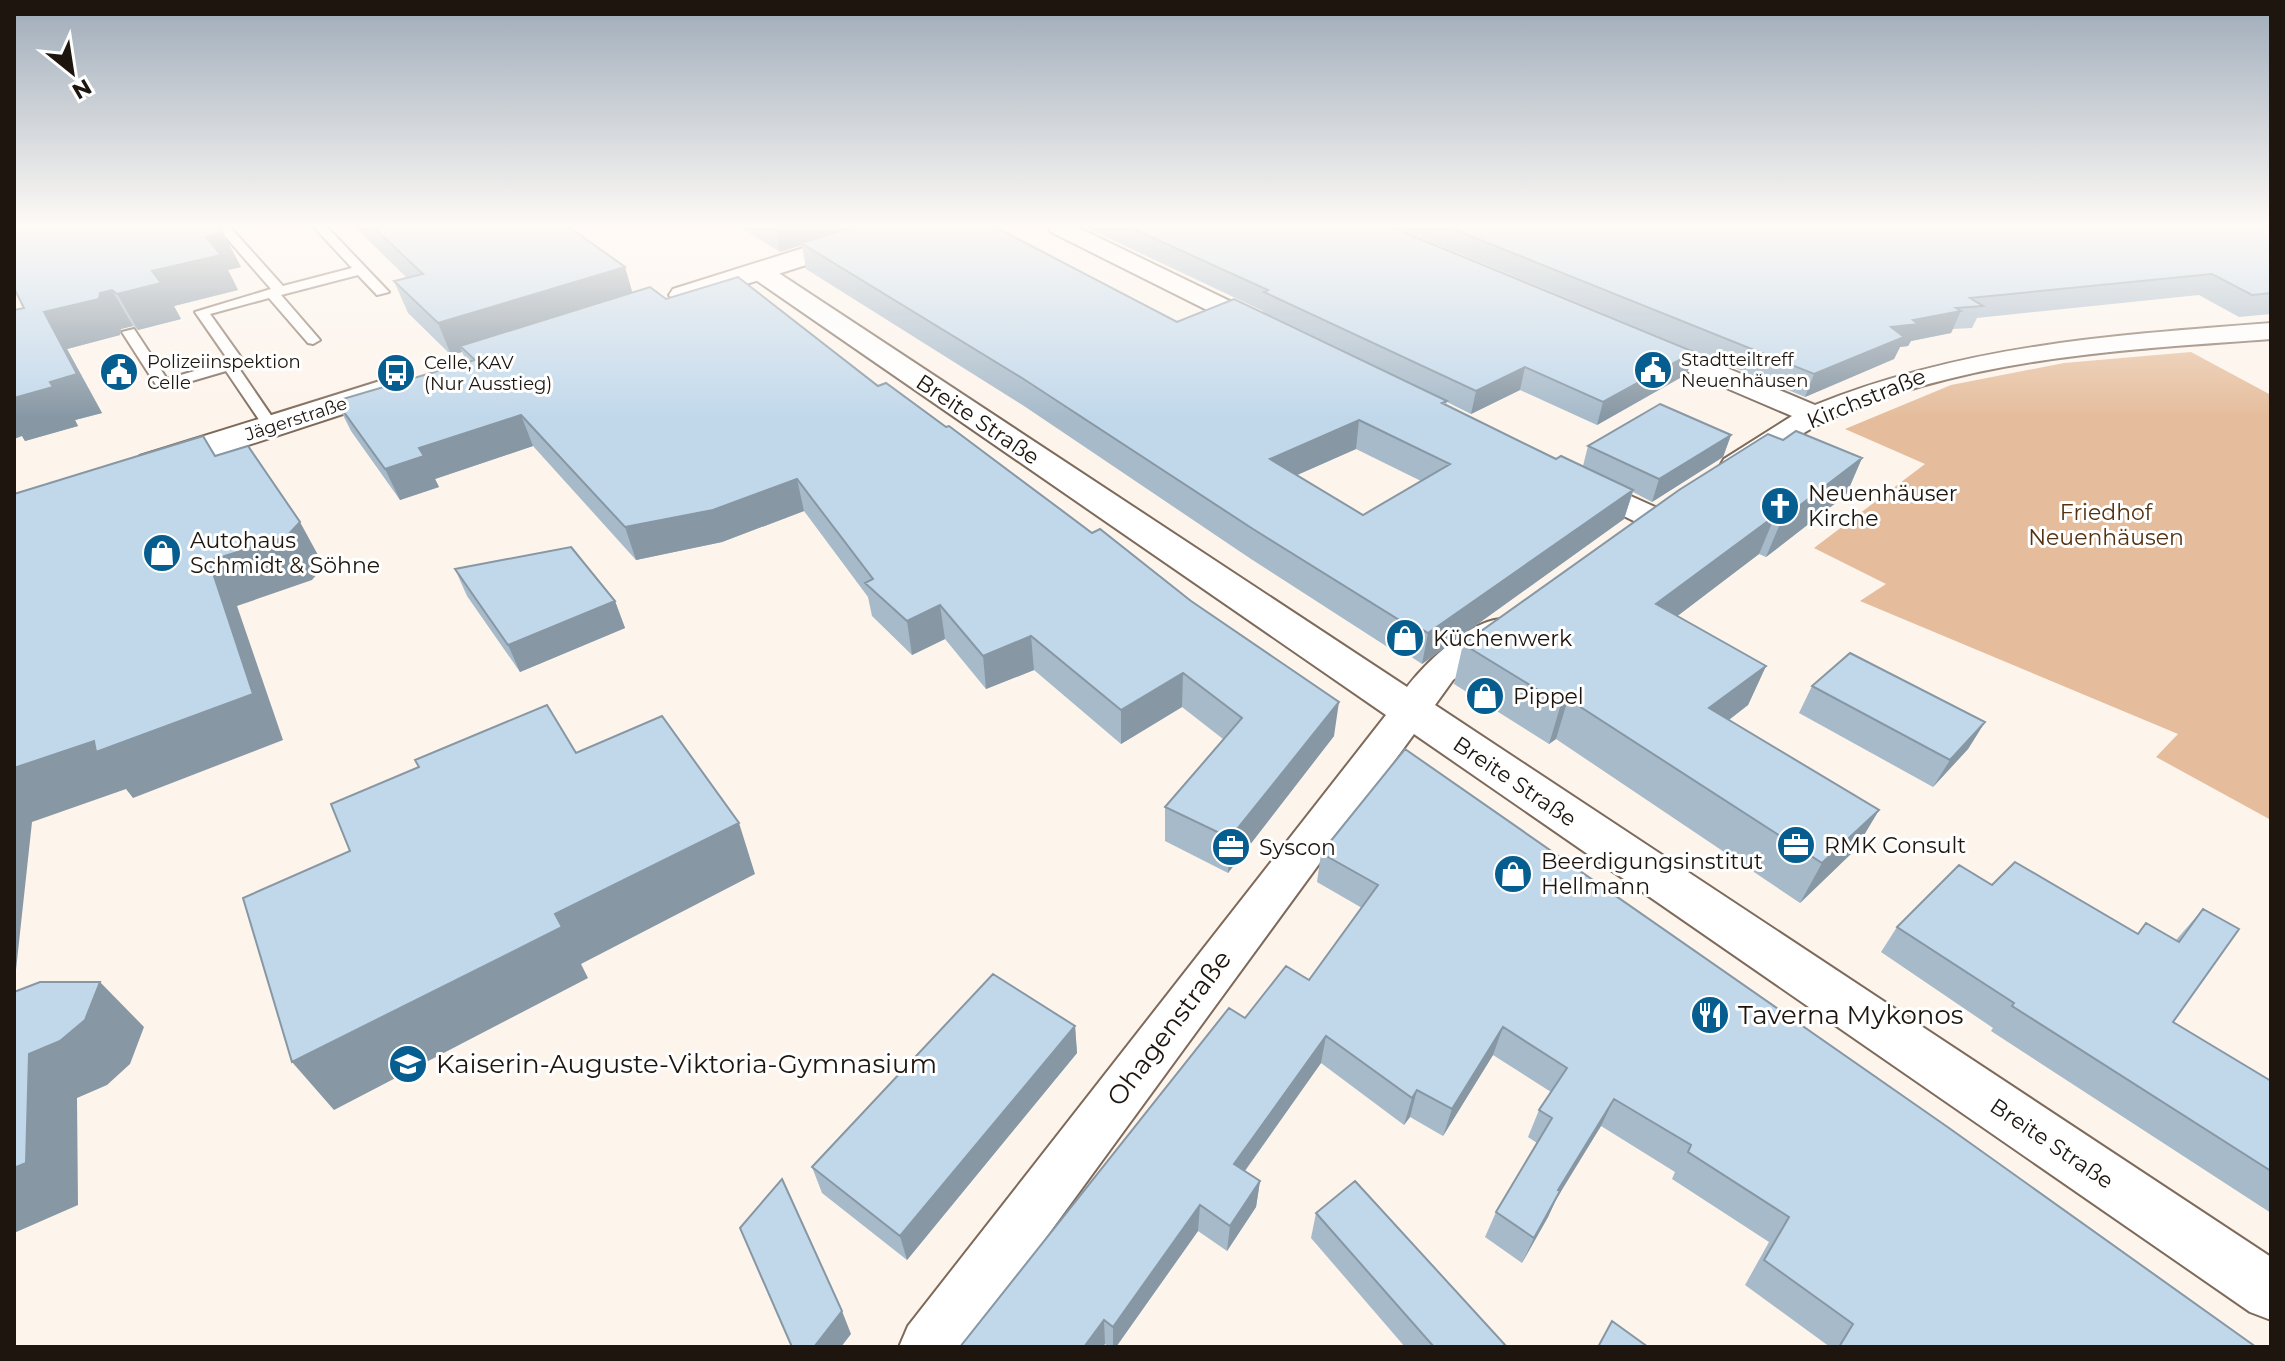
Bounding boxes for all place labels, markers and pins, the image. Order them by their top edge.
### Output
public building icon: Stadtteiltreff Neuenhäusen [1632,349,1674,391]
place label: Stadtteiltreff Neuenhäusen [1681,349,1808,392]
public building icon: Polizeiinspektion Celle [98,351,140,393]
place label: Polizeiinspektion Celle [147,351,301,394]
bus stop icon: Celle, KAV (Nur Ausstieg) [375,352,417,394]
place label: Celle, KAV (Nur Ausstieg) [424,352,552,395]
place label: Neuenhäuser Kirche [1808,480,1958,532]
church icon: Neuenhäuser Kirche [1759,485,1801,527]
place label: Autohaus Schmidt & Söhne [190,527,380,579]
shop icon: Autohaus Schmidt & Söhne [141,532,183,574]
shop icon: Küchenwerk [1384,617,1426,659]
place label: Küchenwerk [1433,625,1573,652]
shop icon: Pippel [1464,675,1506,717]
place label: Pippel [1513,683,1584,710]
office icon: RMK Consult [1775,824,1817,866]
office icon: Syscon [1210,826,1252,868]
place label: RMK Consult [1824,832,1966,859]
place label: Syscon [1259,834,1336,861]
place label: Beerdigungsinstitut Hellmann [1541,848,1763,900]
shop icon: Beerdigungsinstitut Hellmann [1492,853,1534,895]
restaurant icon: Taverna Mykonos [1689,994,1731,1036]
place label: Taverna Mykonos [1738,999,1963,1031]
school or university icon: Kaiserin-Auguste-Viktoria-Gymnasium [387,1043,429,1085]
place label: Kaiserin-Auguste-Viktoria-Gymnasium [436,1048,937,1080]

